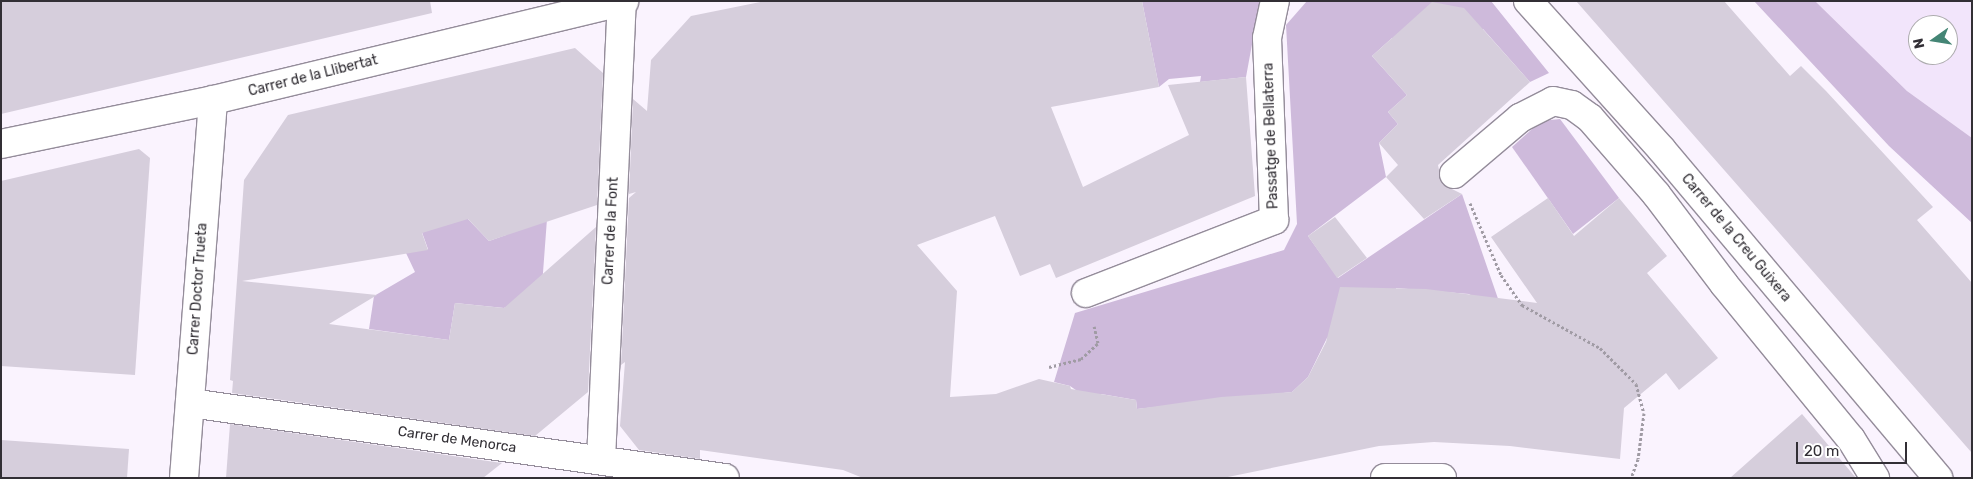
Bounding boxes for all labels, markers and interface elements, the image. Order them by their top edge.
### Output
north arrow [1908,15,1958,65]
text: N [1909,36,1928,50]
street label: Carrer de la Llibertat [246,52,380,100]
street label: Passatge de Bellaterra [1260,63,1282,209]
street label: Carrer de la Creu Guixera [1678,171,1794,305]
street label: Carrer de la Font [600,177,622,285]
street label: Carrer Doctor Trueta [185,222,211,356]
street label: Carrer de Menorca [396,423,518,457]
scale bar [1798,432,1909,464]
text: 20 m [1804,442,1839,460]

